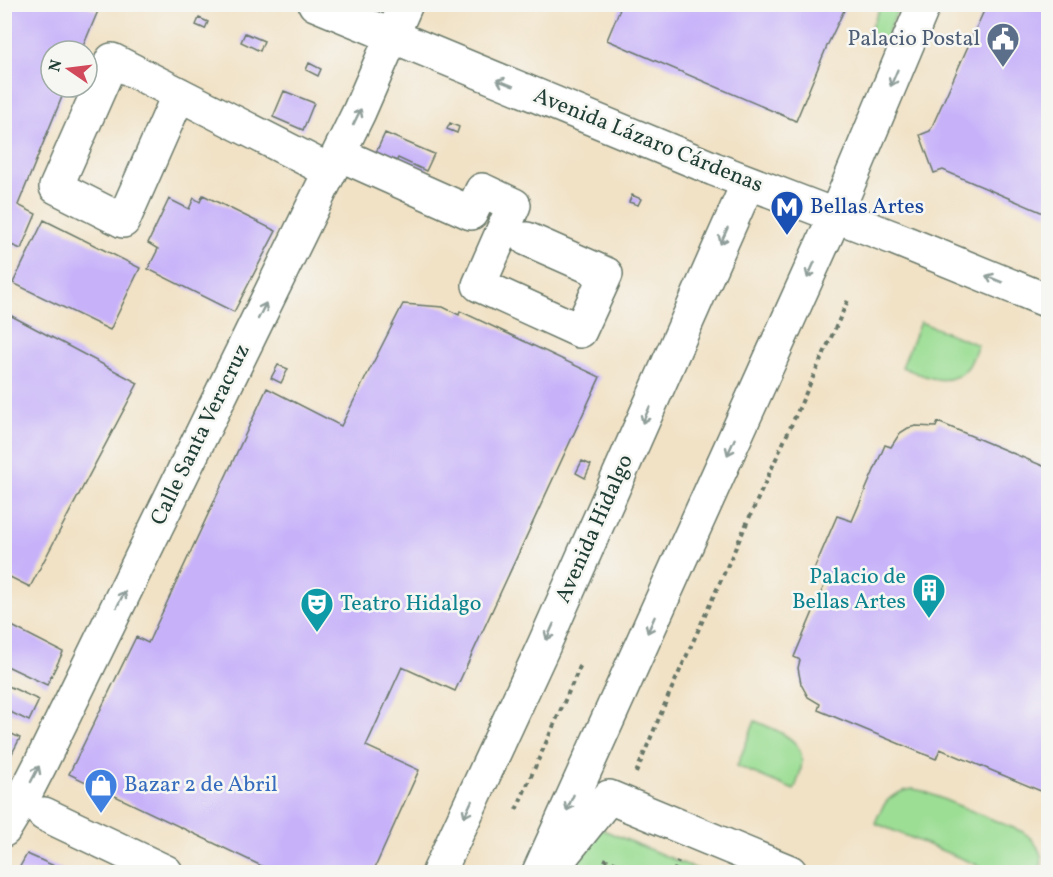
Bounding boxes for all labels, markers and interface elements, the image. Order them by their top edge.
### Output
public building icon: Palacio Postal [985,21,1021,68]
place label: Palacio Postal [847,24,980,55]
north arrow [39,39,99,99]
text: N [44,57,69,74]
one-way arrow [887,69,898,87]
one-way arrow [496,77,515,88]
street label: Avenida Lázaro Cárdenas [529,81,767,201]
one-way arrow [352,108,363,126]
metro station icon: Bellas Artes [769,189,805,236]
place label: Bellas Artes [810,192,924,223]
one-way arrow [718,227,729,245]
one-way arrow [805,260,816,278]
one-way arrow [985,273,1004,284]
one-way arrow [256,302,268,320]
street label: Calle Santa Veracruz [144,339,258,531]
one-way arrow [639,405,651,423]
one-way arrow [725,438,736,456]
street label: Avenida Hidalgo [548,450,642,608]
place label: Palacio de Bellas Artes [792,562,906,618]
building icon: Palacio de Bellas Artes [911,572,947,619]
theatre icon: Teatro Hidalgo [299,586,335,633]
place label: Teatro Hidalgo [340,589,482,620]
one-way arrow [115,590,127,608]
one-way arrow [644,615,656,633]
one-way arrow [544,622,555,640]
one-way arrow [30,766,41,784]
shop icon: Bazar 2 de Abril [83,767,119,814]
place label: Bazar 2 de Abril [124,770,278,801]
one-way arrow [564,793,576,811]
one-way arrow [462,799,474,817]

